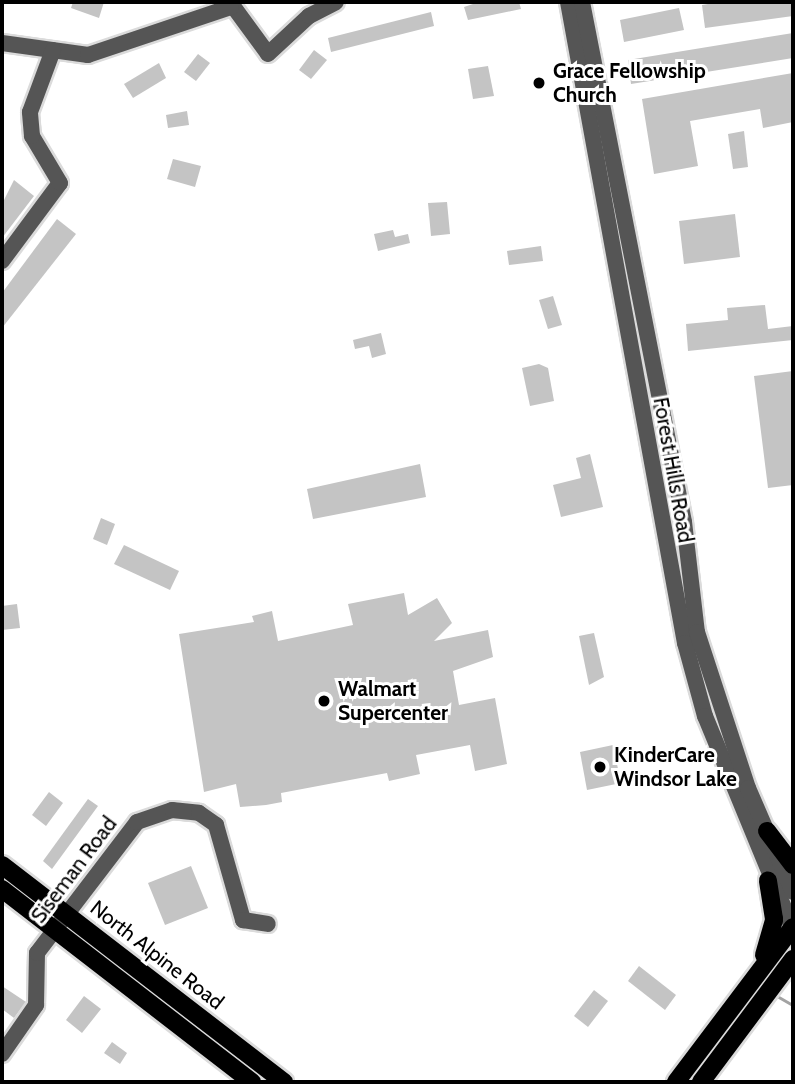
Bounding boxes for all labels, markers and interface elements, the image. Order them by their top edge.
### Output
place label: Grace Fellowship Church [553,58,706,108]
marker: Grace Fellowship Church [531,75,547,91]
street label: Forest Hills Road [648,395,698,545]
place label: Walmart Supercenter [338,676,448,726]
marker: Walmart Supercenter [316,693,332,709]
place label: KinderCare Windsor Lake [614,742,737,792]
marker: KinderCare Windsor Lake [592,759,608,775]
street label: Siseman Road [26,812,122,928]
street label: North Alpine Road [85,895,229,1015]

